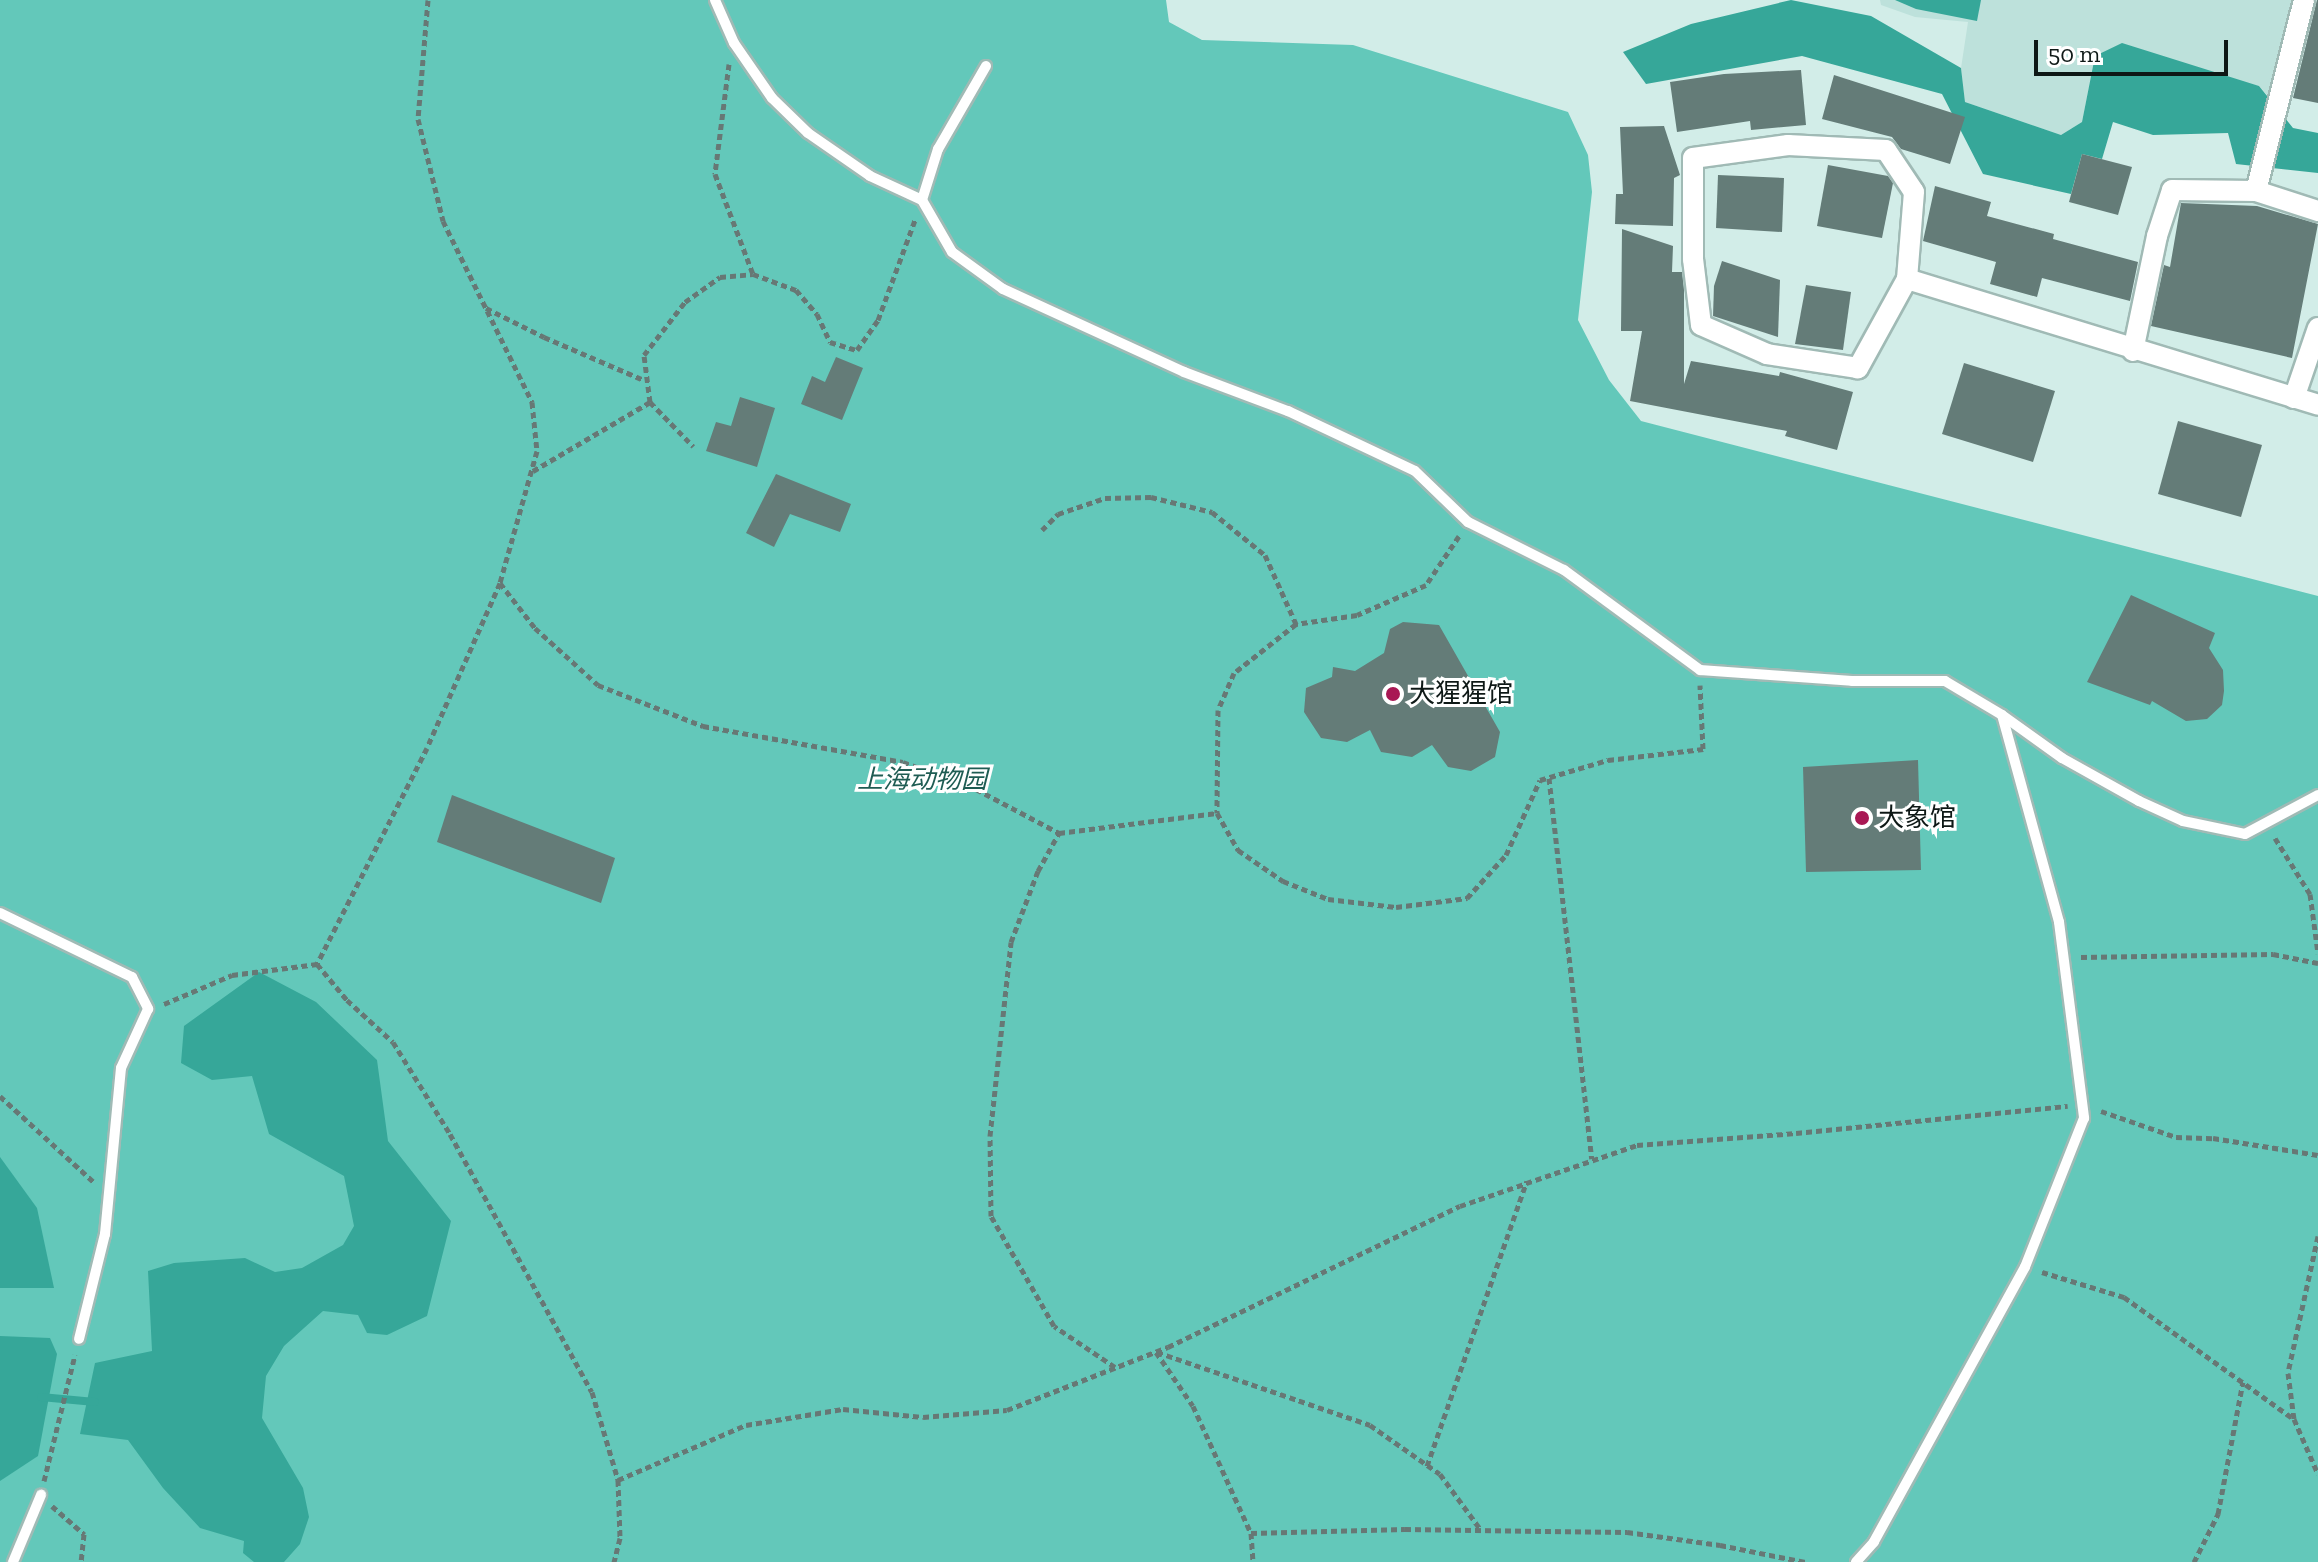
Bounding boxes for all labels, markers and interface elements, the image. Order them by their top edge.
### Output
scale bar [2038,24,2232,74]
text: 50 m [2048,39,2100,68]
place label: 大猩猩馆 [1409,678,1513,710]
marker: 大猩猩馆 [1384,685,1402,703]
park label: 上海动物园 [857,764,987,796]
place label: 大象馆 [1878,802,1956,834]
marker: 大象馆 [1853,809,1871,827]

